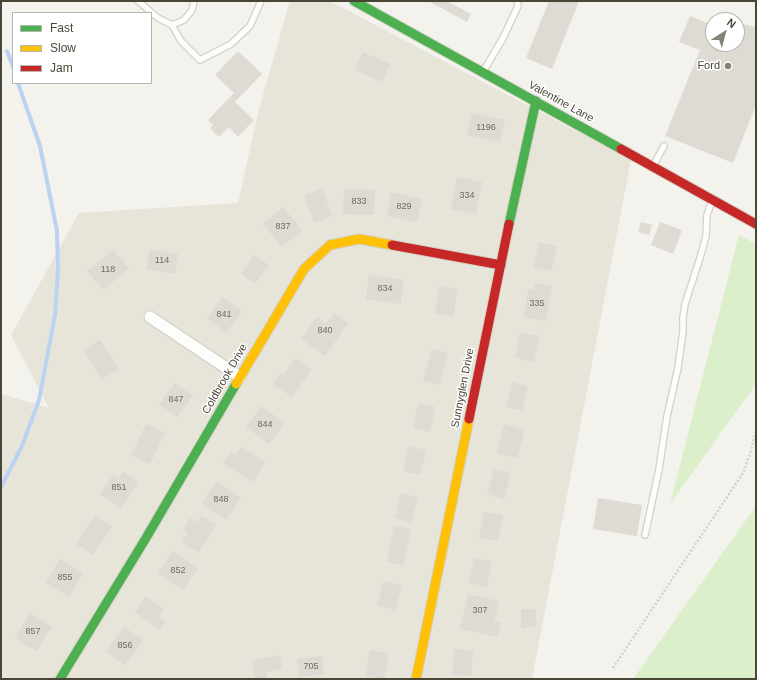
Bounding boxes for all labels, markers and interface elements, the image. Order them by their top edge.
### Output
legend [12,12,152,84]
north arrow [705,12,745,52]
text: N [725,16,738,30]
text: Fast [50,21,73,35]
text: Slow [50,41,76,55]
place label: Ford [697,59,720,73]
text: Jam [50,61,73,75]
marker: Ford [723,61,733,71]
street label: Valentine Lane [526,79,596,125]
house number: 1196 [476,123,496,133]
house number: 334 [459,191,475,201]
house number: 833 [351,197,367,207]
house number: 829 [396,202,412,212]
house number: 837 [275,222,291,232]
house number: 114 [155,256,169,266]
house number: 118 [101,265,115,275]
house number: 834 [377,284,393,294]
house number: 335 [529,299,545,309]
house number: 841 [216,310,232,320]
house number: 840 [317,326,333,336]
street label: Coldbrook Drive [200,342,250,416]
street label: Sunnyglen Drive [449,347,477,429]
house number: 847 [168,395,184,405]
house number: 844 [257,420,273,430]
house number: 851 [111,483,127,493]
house number: 848 [213,495,229,505]
house number: 852 [170,566,186,576]
house number: 855 [57,573,73,583]
house number: 307 [472,606,488,616]
house number: 857 [25,627,41,637]
house number: 856 [117,641,133,651]
house number: 705 [303,662,319,672]

